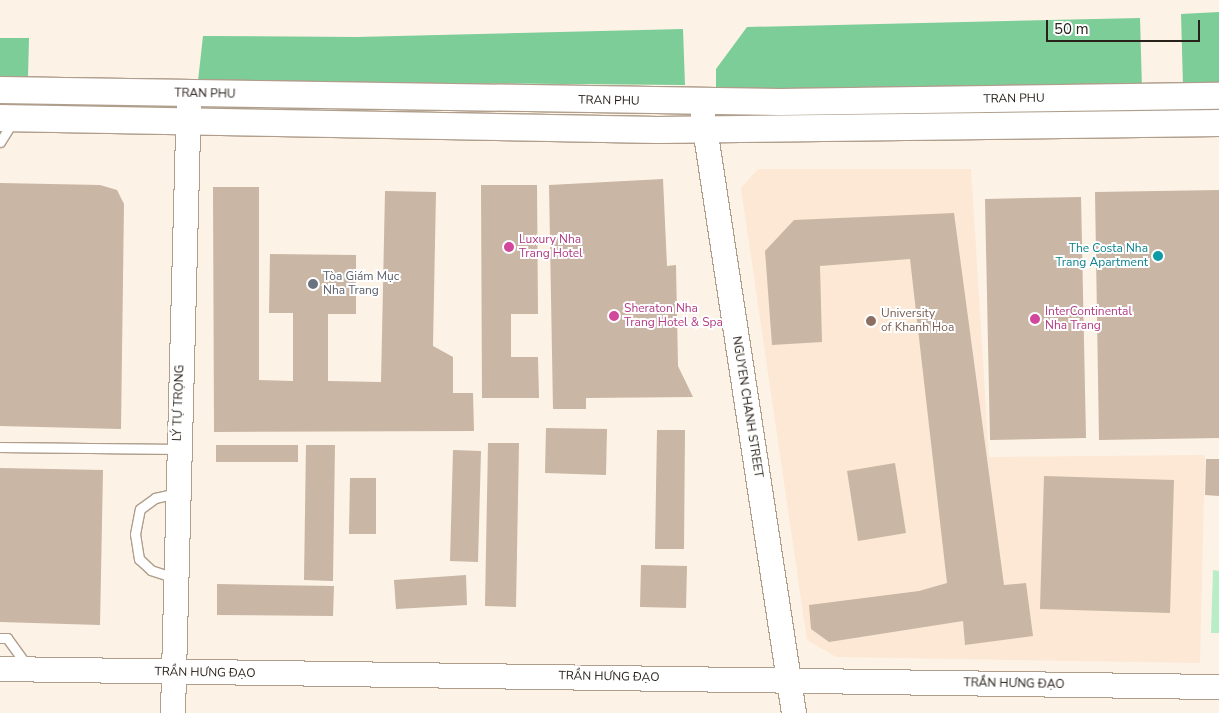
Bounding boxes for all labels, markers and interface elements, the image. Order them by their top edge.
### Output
scale bar [1049,10,1203,42]
text: 50 m [1054,19,1089,39]
street label: TRAN PHU [174,86,236,102]
street label: TRAN PHU [983,91,1045,107]
street label: TRAN PHU [578,93,640,109]
place label: Luxury Nha Trang Hotel [519,233,583,261]
marker: Luxury Nha Trang Hotel [503,241,515,253]
place label: The Costa Nha Trang Apartment [1056,242,1148,270]
marker: The Costa Nha Trang Apartment [1152,250,1164,262]
place label: Tòa Giám Mục Nha Trang [323,270,399,298]
marker: Tòa Giám Mục Nha Trang [307,278,319,290]
place label: Sheraton Nha Trang Hotel & Spa [624,302,723,330]
place label: InterContinental Nha Trang [1045,305,1132,333]
place label: University of Khanh Hoa [881,307,954,335]
marker: Sheraton Nha Trang Hotel & Spa [608,310,620,322]
marker: InterContinental Nha Trang [1029,313,1041,325]
marker: University of Khanh Hoa [865,315,877,327]
street label: NGUYEN CHANH STREET [729,335,765,479]
street label: LÝ TỰ TRỌNG [170,365,188,441]
street label: TRẦN HƯNG ĐẠO [154,665,256,681]
street label: TRẦN HƯNG ĐẠO [558,669,660,685]
street label: TRẦN HƯNG ĐẠO [963,676,1065,692]

